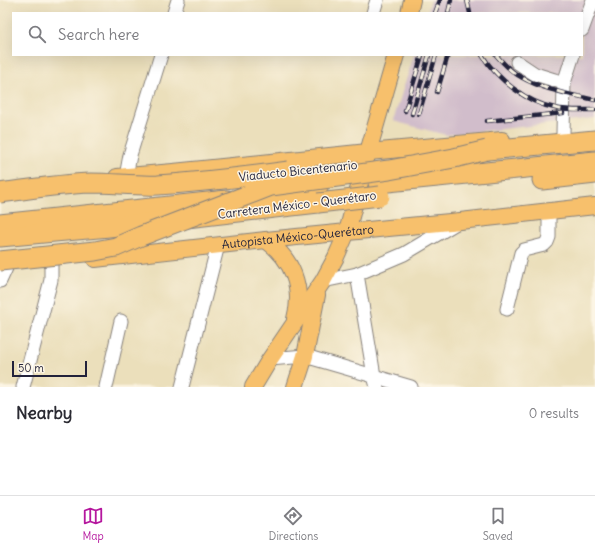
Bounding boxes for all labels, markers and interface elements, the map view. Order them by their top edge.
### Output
search box [12,12,583,56]
icon: search [26,23,48,45]
text: Search here [58,25,139,44]
street label: Viaducto Bicentenario [238,157,358,184]
street label: Carretera México - Querétaro [217,187,377,222]
street label: Autopista México-Querétaro [221,221,375,252]
scale bar [12,359,87,378]
text: 50 m [18,361,44,375]
text: Nearby [16,402,72,424]
text: 0 results [529,405,579,422]
tab: Map [82,505,104,543]
tab: Directions [269,505,318,543]
tab: Saved [483,505,513,543]

